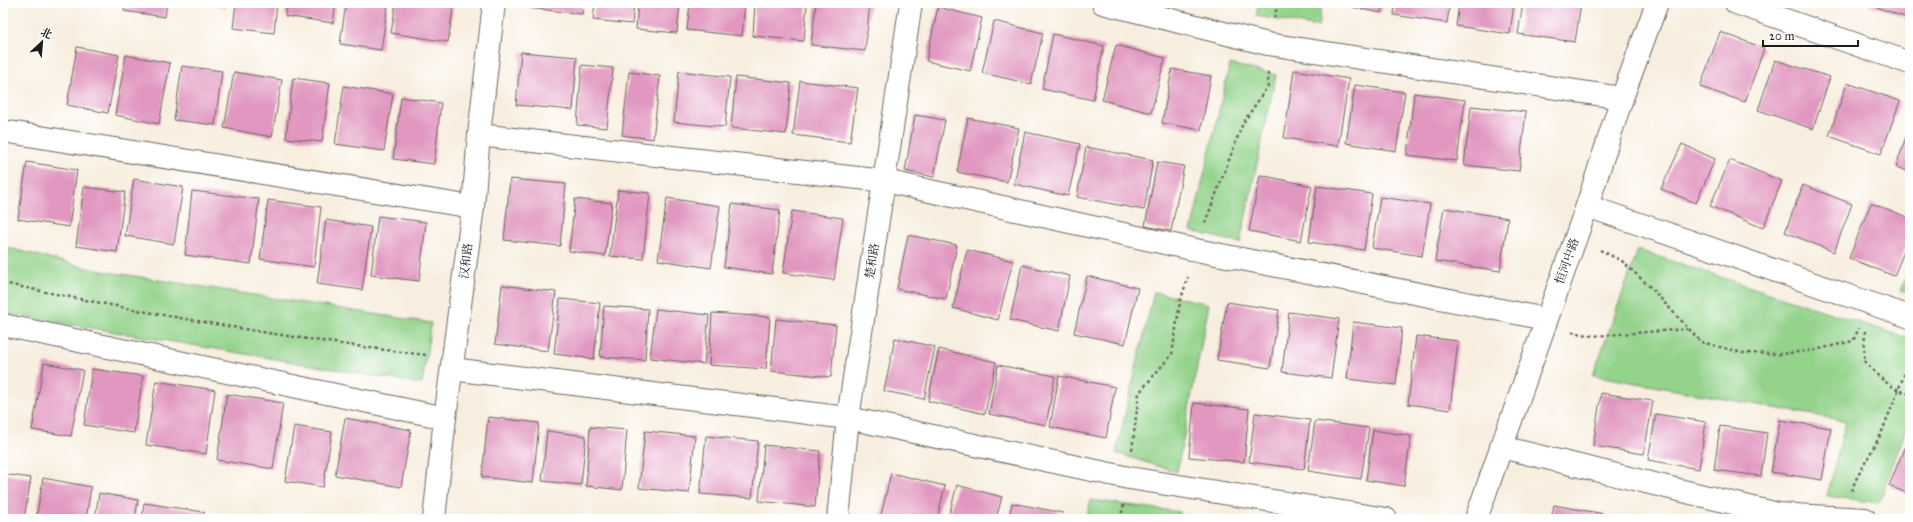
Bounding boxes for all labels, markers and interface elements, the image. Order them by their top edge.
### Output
north arrow [22,22,62,62]
scale bar [1763,22,1858,48]
text: 北 [38,25,54,42]
text: 20 m [1769,29,1795,43]
street label: 恒河中路 [1552,236,1582,286]
street label: 汉和路 [457,242,475,280]
street label: 楚和路 [862,242,882,280]

